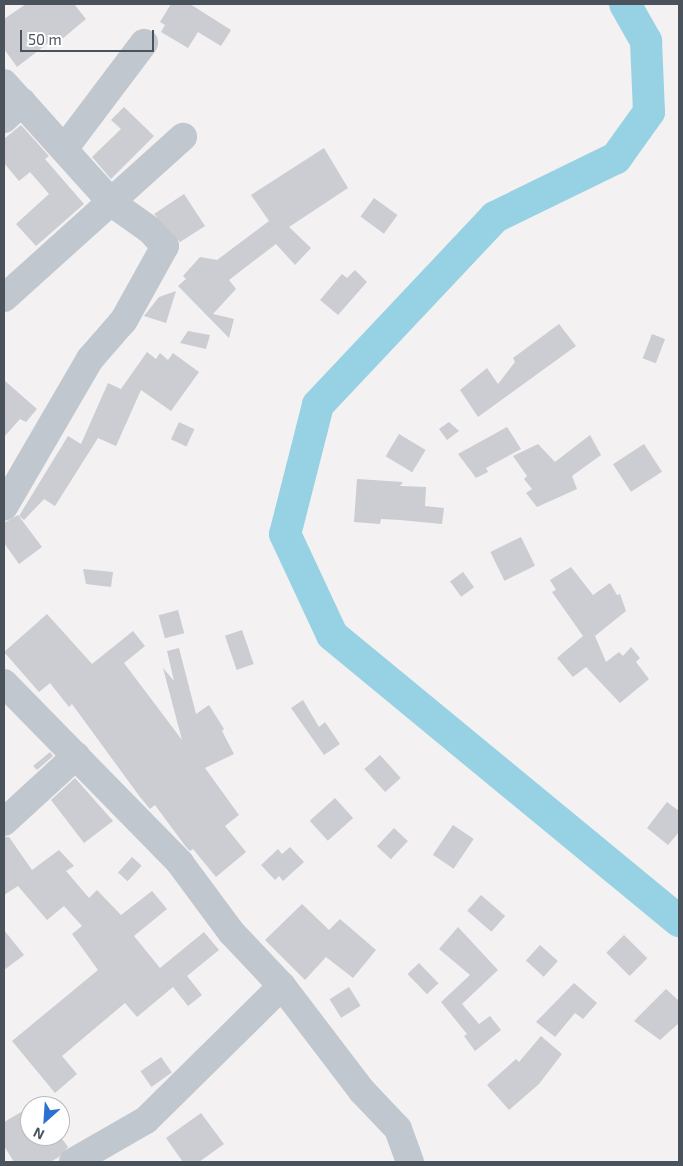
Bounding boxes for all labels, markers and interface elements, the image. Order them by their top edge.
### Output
scale bar [22,20,156,52]
text: 50 m [28,30,62,48]
north arrow [20,1096,70,1146]
text: N [30,1124,47,1144]

